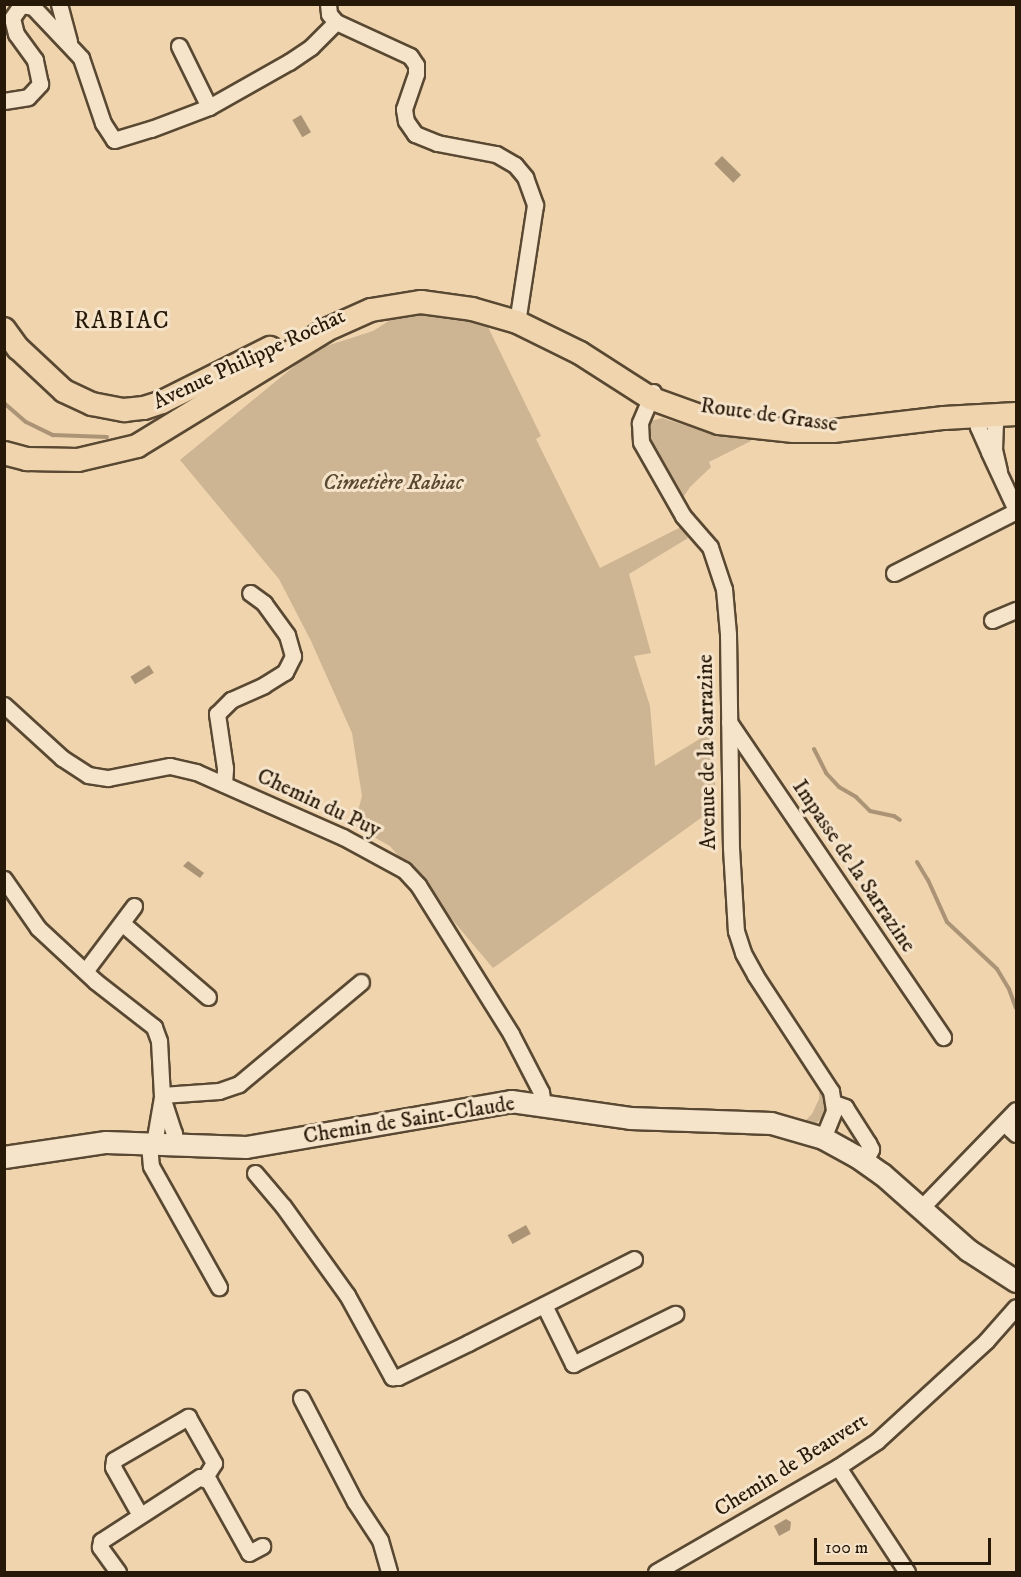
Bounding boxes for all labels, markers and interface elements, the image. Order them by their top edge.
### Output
street label: Avenue Philippe Rochat [149,303,349,415]
district label: RABIAC [74,308,170,336]
street label: Route de Grasse [699,392,839,438]
park label: Cimetière Rabiac [323,470,463,496]
street label: Avenue de la Sarrazine [692,654,722,850]
street label: Chemin du Puy [253,763,385,843]
street label: Impasse de la Sarrazine [786,775,922,957]
street label: Chemin de Saint-Claude [301,1090,517,1150]
street label: Chemin de Beauvert [710,1407,872,1523]
scale bar [817,1526,994,1564]
text: 100 m [825,1537,868,1559]

